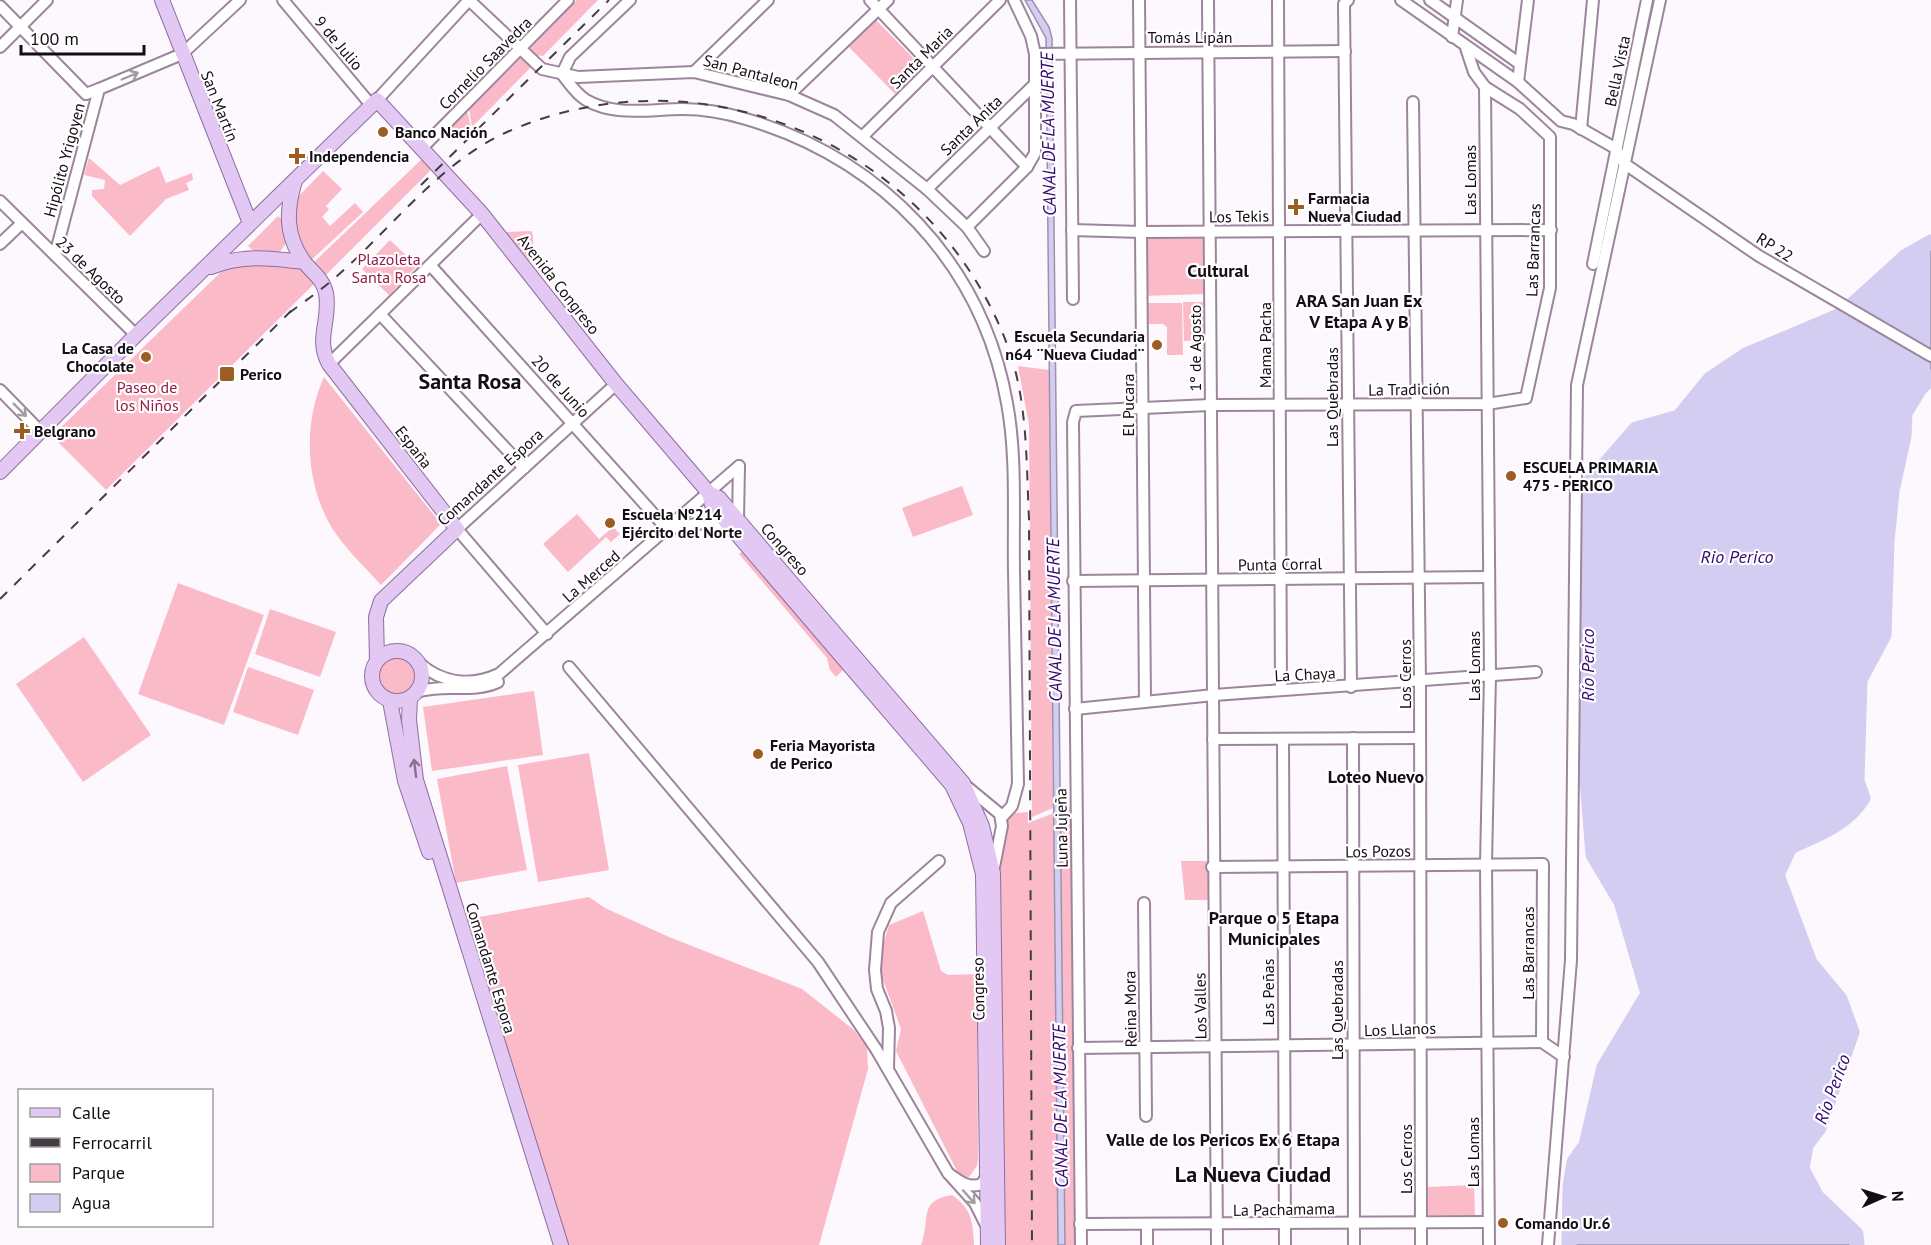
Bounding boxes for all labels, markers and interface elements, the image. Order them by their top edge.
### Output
street label: 9 de Julio [311,12,367,74]
street label: Cornelio Saavedra [434,12,536,114]
scale bar [21,18,144,56]
street label: Santa Maria [885,21,957,93]
text: 100 m [30,27,79,50]
street label: Tomás Lipán [1147,27,1233,47]
street label: Bella Vista [1600,34,1634,108]
street label: San Pantaleon [701,50,801,94]
water label: CANAL DE LA MUERTE [1035,51,1061,216]
street label: San Martín [197,68,243,144]
one-way arrow [120,70,138,81]
street label: Santa Anita [936,91,1006,159]
street label: Hipólito Yrigoyen [39,101,89,219]
place label: Banco Nación [395,122,487,142]
marker: Banco Nación [376,125,390,139]
street label: Las Lomas [1460,145,1480,215]
place label: Independencia [309,146,409,166]
marker: Independencia [290,149,304,163]
place label: Farmacia Nueva Ciudad [1308,188,1401,226]
marker: Farmacia Nueva Ciudad [1289,200,1303,214]
street label: Las Barrancas [1521,203,1545,297]
street label: Los Tekis [1209,205,1269,227]
street label: RP 22 [1753,228,1797,266]
street label: Avenida Congreso [514,230,604,338]
street label: 23 de Agosto [52,232,130,308]
park label: Plazoleta Santa Rosa [352,249,426,287]
district label: Cultural [1187,259,1249,282]
district label: ARA San Juan Ex V Etapa A y B [1296,289,1423,333]
street label: Mama Pacha [1255,302,1275,388]
street label: 1º de Agosto [1185,305,1205,391]
place label: Escuela Secundaria n64 ¨Nueva Ciudad¨ [1005,326,1145,364]
place label: La Casa de Chocolate [62,338,134,376]
marker: Escuela Secundaria n64 ¨Nueva Ciudad¨ [1150,338,1164,352]
street label: Las Quebradas [1322,347,1342,447]
marker: La Casa de Chocolate [139,350,153,364]
street label: 20 de Junio [528,350,594,422]
place label: Perico [240,364,282,384]
marker: Perico [218,365,236,383]
district label: Santa Rosa [419,367,522,395]
street label: El Pucara [1118,373,1138,437]
park label: Paseo de los Niños [115,377,179,415]
street label: La Tradición [1368,378,1450,400]
one-way arrow [13,403,28,418]
place label: Belgrano [34,421,96,441]
street label: España [391,422,437,472]
marker: Belgrano [15,424,29,438]
street label: Comandante Espora [433,424,547,530]
place label: ESCUELA PRIMARIA 475 - PERICO [1523,457,1659,495]
marker: ESCUELA PRIMARIA 475 - PERICO [1504,469,1518,483]
place label: Escuela Nº214 Ejército del Norte [622,504,742,542]
marker: Escuela Nº214 Ejército del Norte [603,516,617,530]
street label: Congreso [757,519,813,579]
water label: CANAL DE LA MUERTE [1041,537,1067,702]
water label: Rio Perico [1701,545,1773,568]
street label: La Merced [558,546,624,606]
street label: Punta Corral [1238,553,1323,575]
water label: Río Perico [1576,629,1599,701]
street label: Las Lomas [1464,631,1484,701]
street label: Los Cerros [1395,639,1415,709]
street label: La Chaya [1274,662,1336,686]
place label: Feria Mayorista de Perico [770,735,875,773]
marker: Feria Mayorista de Perico [751,747,765,761]
one-way arrow [409,758,420,778]
district label: Loteo Nuevo [1328,765,1424,788]
street label: Luna Jujeña [1050,788,1072,868]
street label: Los Pozos [1345,840,1411,862]
street label: Comandante Espora [462,900,520,1036]
district label: Parque o 5 Etapa Municipales [1209,906,1339,950]
street label: Las Barrancas [1518,906,1538,1000]
street label: Congreso [967,957,989,1021]
street label: Las Peñas [1258,958,1278,1025]
street label: Las Quebradas [1327,960,1347,1060]
street label: Reina Mora [1119,970,1141,1048]
street label: Los Valles [1189,972,1211,1040]
street label: Los Llanos [1364,1018,1437,1040]
water label: CANAL DE LA MUERTE [1047,1023,1073,1188]
water label: Río Perico [1809,1051,1855,1127]
legend [18,1089,213,1227]
text: Calle [72,1101,111,1124]
street label: Las Lomas [1463,1117,1483,1187]
street label: Los Cerros [1396,1124,1416,1194]
district label: Valle de los Pericos Ex 6 Etapa [1105,1128,1340,1151]
text: Ferrocarril [72,1131,152,1154]
district label: La Nueva Ciudad [1175,1160,1331,1188]
text: Parque [72,1161,125,1184]
north arrow [1853,1167,1913,1227]
one-way arrow [962,1189,976,1204]
text: N [1888,1190,1908,1202]
text: Agua [72,1191,111,1214]
street label: La Pachamama [1233,1198,1335,1220]
place label: Comando Ur.6 [1515,1213,1610,1233]
marker: Comando Ur.6 [1496,1216,1510,1230]

